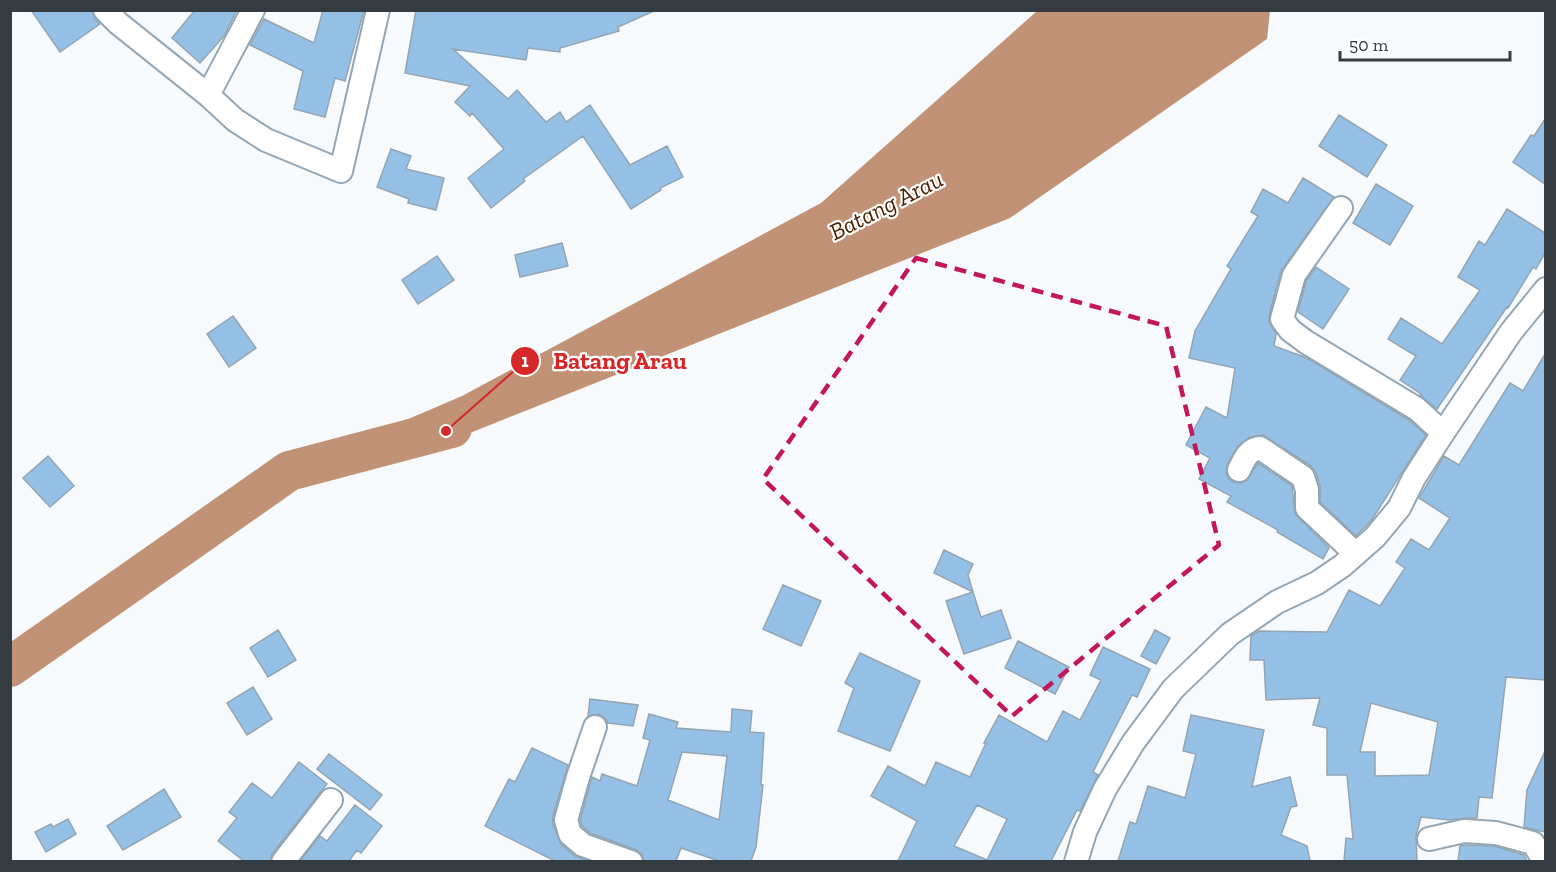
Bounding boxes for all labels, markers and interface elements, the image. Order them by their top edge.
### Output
scale bar [1340,24,1510,62]
text: 50 m [1349,34,1389,56]
water label: Batang Arau [824,164,948,246]
callout: Batang Arau [510,340,699,382]
text: Batang Arau [553,346,687,375]
text: 1 [521,350,529,372]

